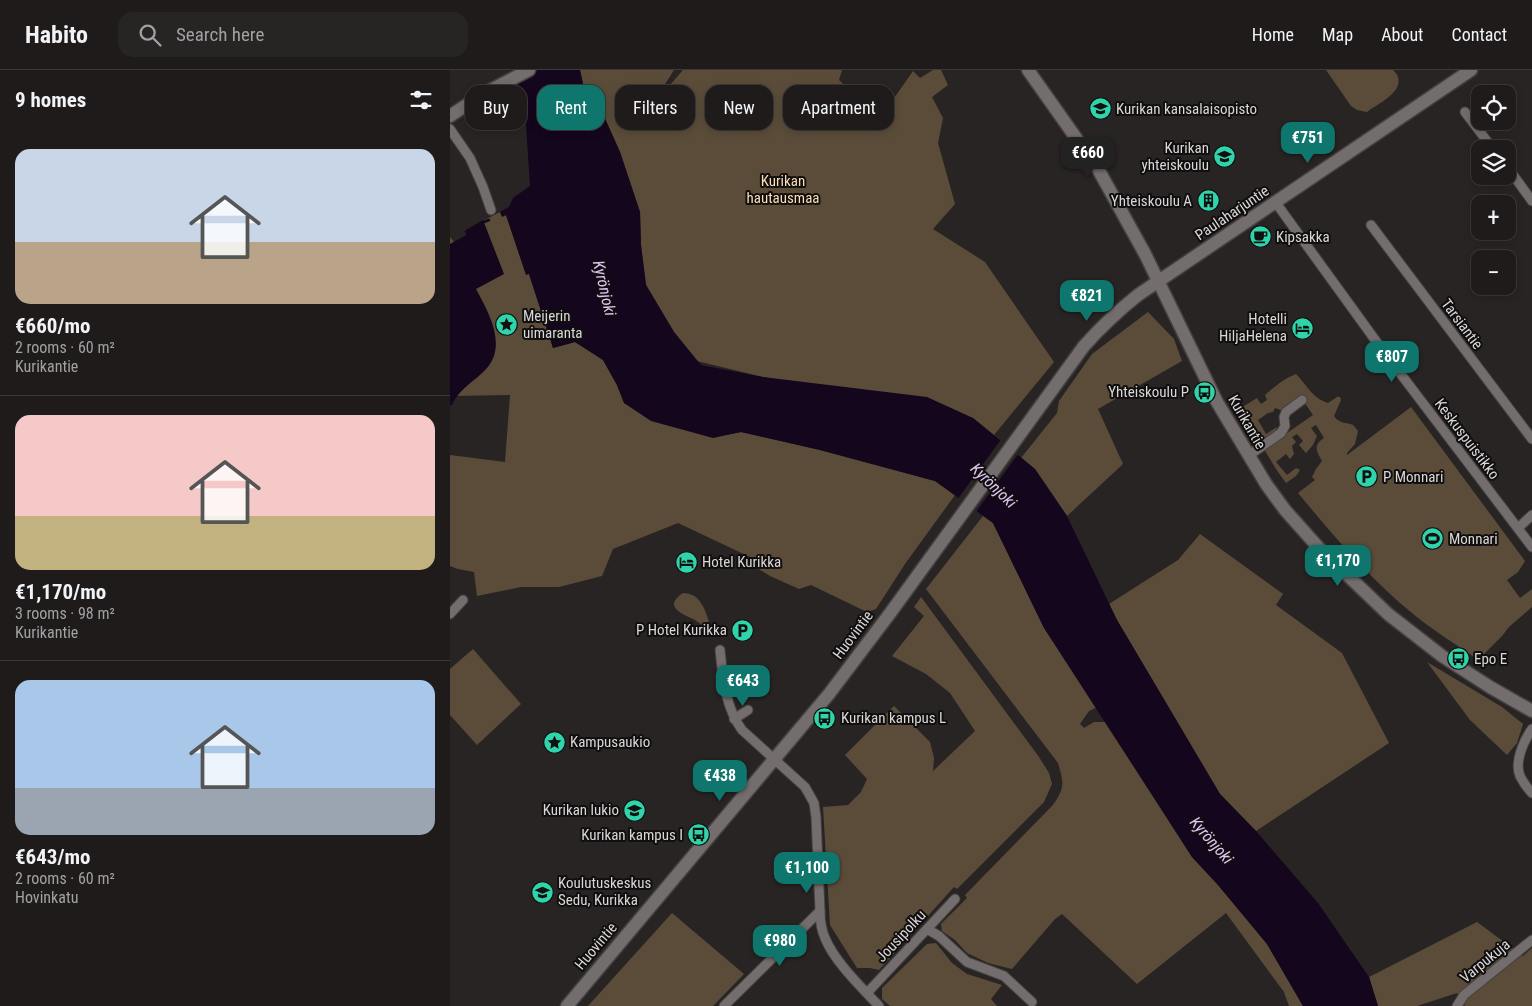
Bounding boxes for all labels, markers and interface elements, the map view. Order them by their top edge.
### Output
search box [118,12,468,57]
text: Habito [25,21,88,49]
icon: search [136,21,164,49]
text: Search here [176,23,264,46]
text: Home [1252,24,1294,45]
text: Map [1322,24,1353,45]
text: About [1381,24,1423,45]
text: Contact [1451,24,1507,45]
chip: Buy [465,85,527,130]
chip: Rent [537,85,605,130]
chip: Filters [615,85,695,130]
chip: New [705,85,773,130]
chip: Apartment [783,85,894,130]
map controls [1471,85,1516,295]
button: locate [1471,85,1516,130]
icon: filters [407,86,435,114]
text: 9 homes [15,88,86,112]
school or university icon: Kurikan kansalaisopisto [1088,97,1112,121]
place label: Kurikan kansalaisopisto [1116,100,1257,118]
pin: €751 [1278,122,1338,164]
text: €751 [1292,128,1324,147]
pin: €660 [1058,136,1118,179]
place label: Kurikan yhteiskoulu [1142,139,1209,174]
button: layers [1471,140,1516,185]
text: €660 [1072,143,1104,162]
school or university icon: Kurikan yhteiskoulu [1213,145,1237,169]
park label: Kurikan hautausmaa [746,172,820,207]
icon: home [180,182,270,272]
street label: Paulaharjuntie [1192,182,1272,244]
building icon: Yhteiskoulu A [1196,189,1220,213]
place label: Yhteiskoulu A [1111,192,1192,210]
button: + [1471,195,1516,240]
cafe icon: Kipsakka [1248,225,1272,249]
place label: Kipsakka [1276,228,1330,246]
button: − [1471,250,1516,295]
water label: Kyrönjoki [589,259,620,318]
pin: €821 [1057,280,1117,322]
text: €821 [1071,286,1103,305]
street label: Tarsiantie [1437,295,1487,353]
place label: Meijerin uimaranta [523,307,583,342]
place label: Hotelli HiljaHelena [1219,310,1287,345]
place icon: Meijerin uimaranta [495,313,519,337]
text: €660/mo [15,314,90,338]
hotel icon: Hotelli HiljaHelena [1291,316,1315,340]
text: 2 rooms · 60 m² [15,338,115,357]
pin: €807 [1362,340,1422,383]
text: €807 [1376,347,1408,366]
text: Kurikantie [15,357,78,376]
bus stop icon: Yhteiskoulu P [1193,380,1217,404]
place label: Yhteiskoulu P [1108,383,1189,401]
street label: Kurikantie [1224,392,1270,452]
street label: Keskuspuistikko [1431,395,1503,483]
icon: home [180,447,270,537]
water label: Kyrönjoki [967,459,1021,512]
parking icon: P Monnari [1355,465,1379,489]
place label: P Monnari [1383,468,1443,486]
sports icon: Monnari [1421,527,1445,551]
place label: Monnari [1449,530,1498,548]
pin: €1,170 [1297,544,1379,587]
hotel icon: Hotel Kurikka [674,550,698,574]
text: €1,170 [1316,551,1360,570]
place label: Hotel Kurikka [702,553,781,571]
text: €1,170/mo [15,580,106,604]
text: 3 rooms · 98 m² [15,604,115,623]
street label: Huovintie [829,607,877,663]
parking icon: P Hotel Kurikka [731,618,755,642]
place label: P Hotel Kurikka [636,621,727,639]
text: Kurikantie [15,623,78,642]
bus stop icon: Epo E [1446,647,1470,671]
place label: Epo E [1474,650,1507,668]
pin: €643 [713,664,773,707]
text: €643 [727,671,759,690]
bus stop icon: Kurikan kampus L [813,706,837,730]
place label: Kurikan kampus L [841,709,946,727]
icon: home [180,712,270,802]
place icon: Kampusaukio [542,730,566,754]
place label: Kampusaukio [570,733,650,751]
pin: €438 [690,760,750,802]
text: €438 [704,766,736,785]
school or university icon: Kurikan lukio [623,798,647,822]
place label: Kurikan lukio [543,801,619,819]
water label: Kyrönjoki [1186,813,1238,868]
bus stop icon: Kurikan kampus I [687,823,711,847]
place label: Kurikan kampus I [581,826,683,844]
text: €643/mo [15,845,90,869]
pin: €1,100 [766,852,848,894]
text: €1,100 [785,858,829,877]
text: 2 rooms · 60 m² [15,869,115,888]
place label: Koulutuskeskus Sedu, Kurikka [558,874,651,909]
school or university icon: Koulutuskeskus Sedu, Kurikka [530,880,554,904]
text: Hovinkatu [15,888,78,907]
street label: Jousipolku [872,906,930,966]
street label: Huovintie [571,919,621,973]
pin: €980 [750,924,810,967]
text: €980 [764,931,796,950]
street label: Varpukuja [1456,935,1514,987]

